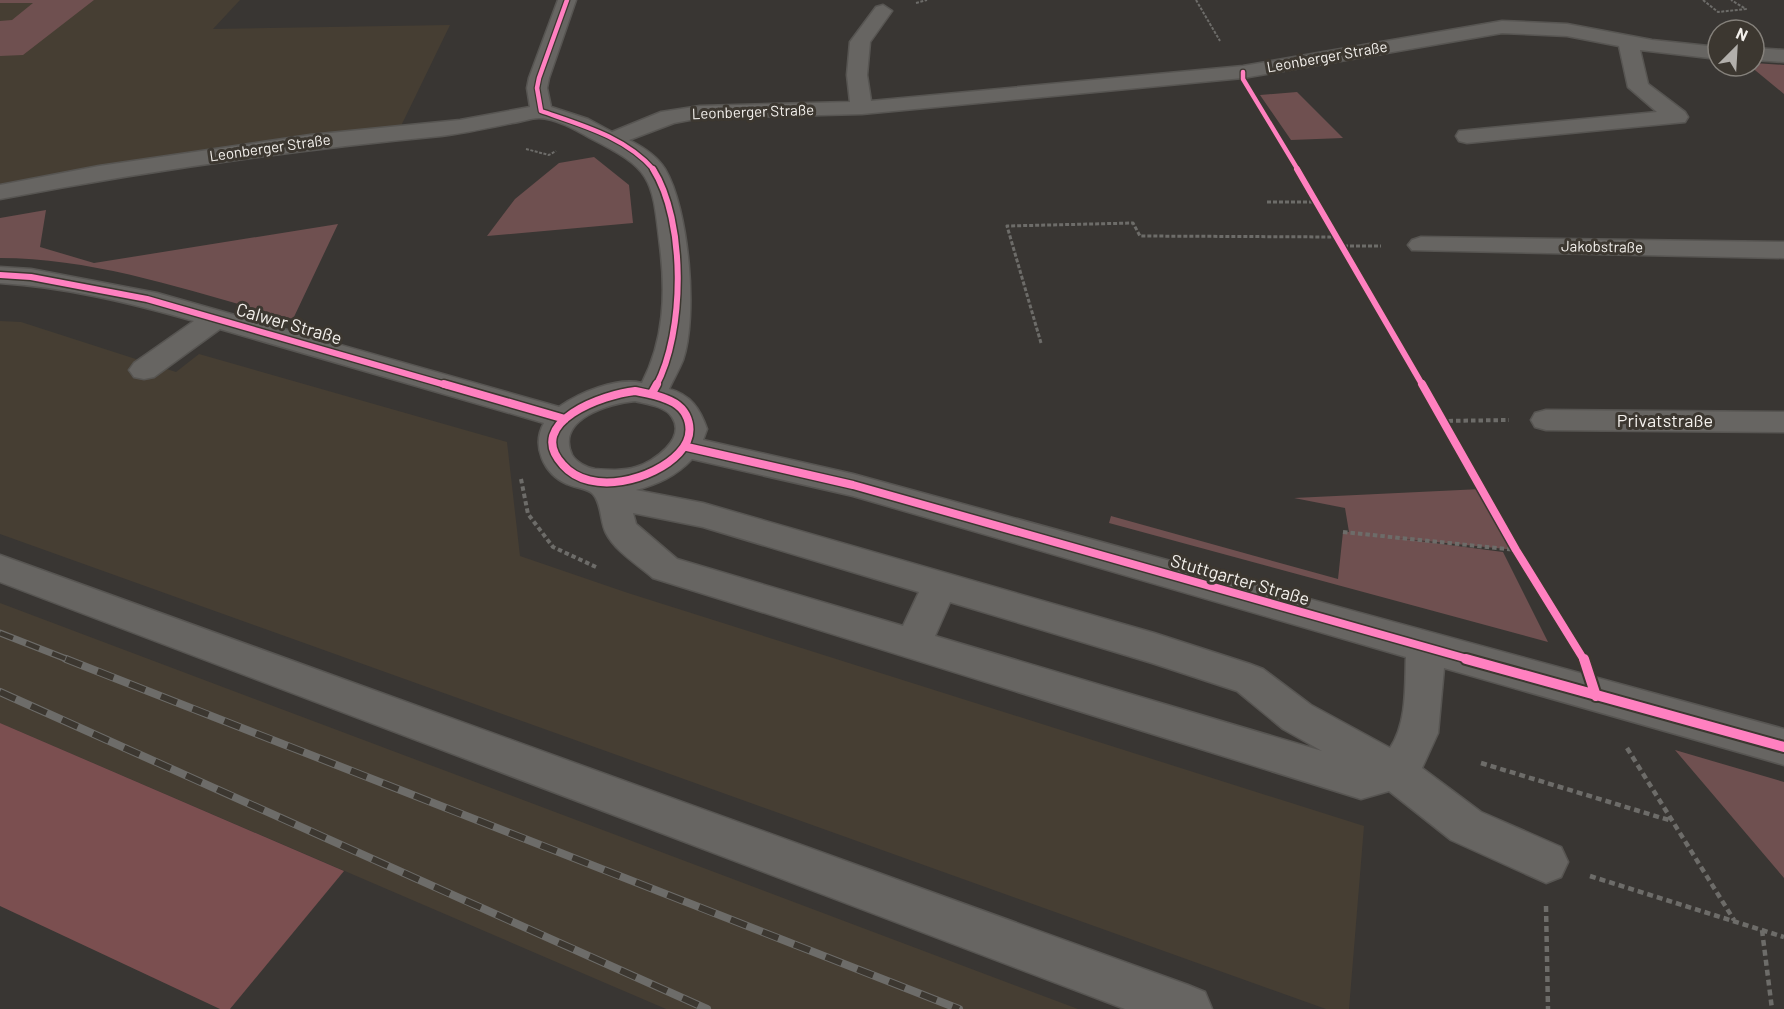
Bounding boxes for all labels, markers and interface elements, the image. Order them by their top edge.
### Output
north arrow [1706,18,1766,78]
text: N [1734,23,1751,45]
street label: Leonberger Straße [1265,37,1389,75]
street label: Leonberger Straße [692,100,814,122]
street label: Leonberger Straße [208,130,332,164]
street label: Jakobstraße [1561,236,1643,256]
street label: Calwer Straße [234,297,345,349]
street label: Privatstraße [1617,409,1713,431]
street label: Stuttgarter Straße [1168,549,1312,609]

